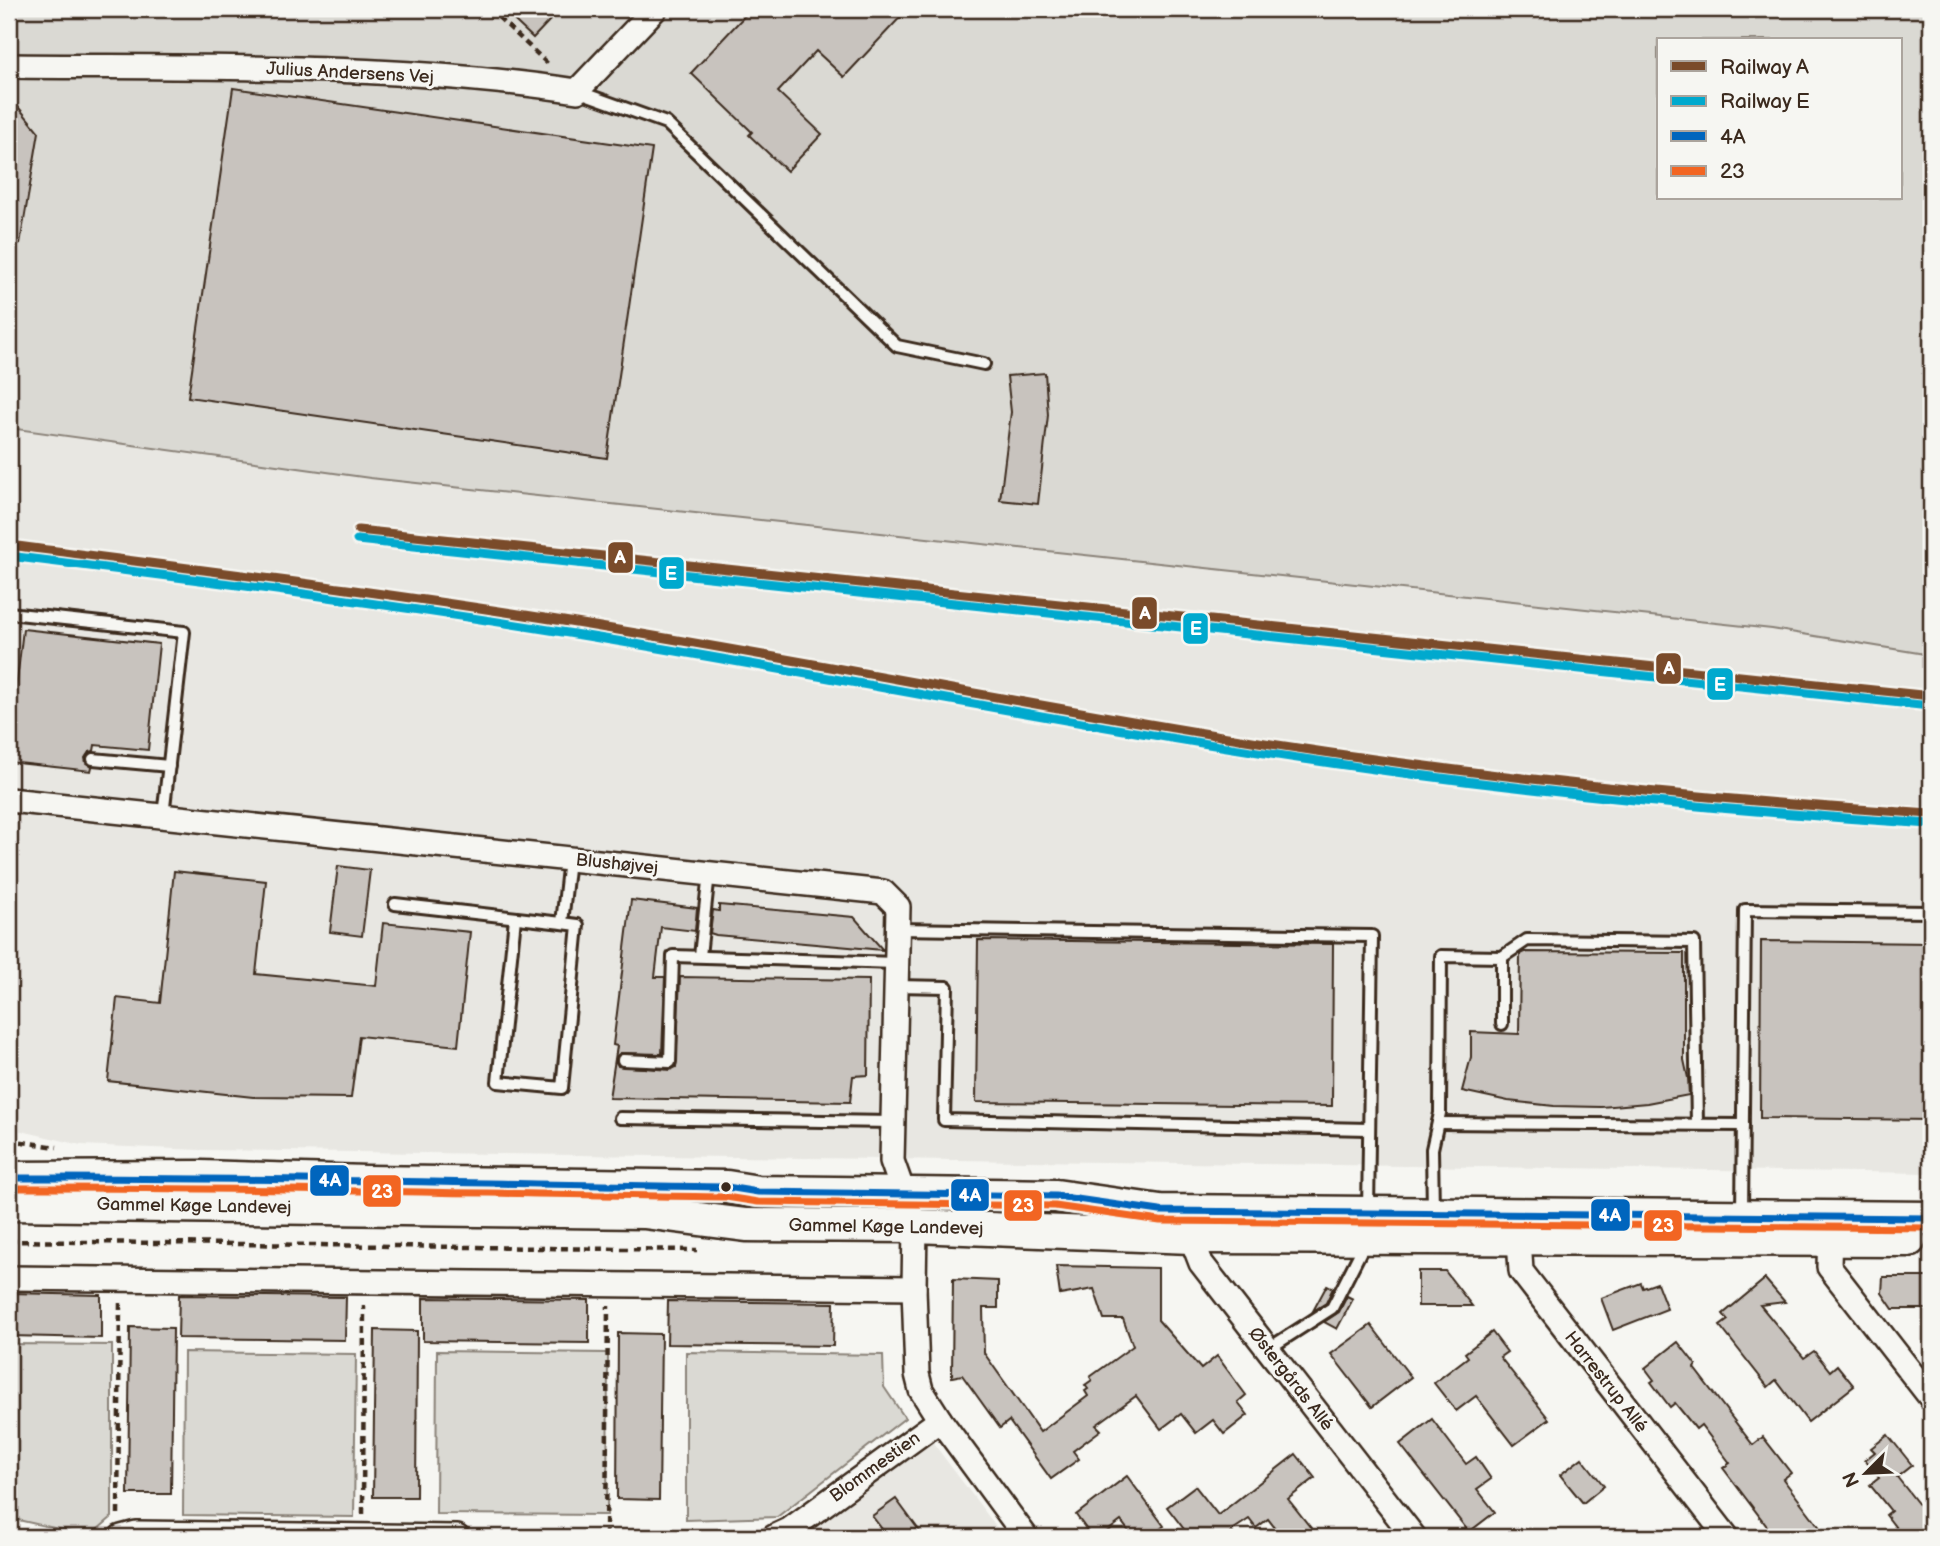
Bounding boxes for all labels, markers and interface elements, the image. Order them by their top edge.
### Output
legend [1657,38,1902,200]
text: Railway A [1720,55,1809,80]
street label: Julius Andersens Vej [266,58,434,88]
text: Railway E [1720,89,1810,114]
text: 4A [1720,125,1746,150]
text: 23 [1720,159,1745,184]
line badge: A [607,541,634,574]
text: A [613,547,626,570]
line badge: E [658,556,685,590]
text: E [665,563,677,586]
line badge: A [1131,596,1158,630]
text: A [1138,603,1151,626]
line badge: E [1182,612,1209,645]
text: E [1190,618,1202,641]
line badge: A [1655,652,1682,685]
text: A [1662,658,1675,681]
line badge: E [1706,667,1734,701]
text: E [1714,674,1726,697]
street label: Blushøjvej [575,849,659,879]
line badge: 4A [309,1164,350,1197]
text: 4A [319,1170,342,1193]
line badge: 23 [362,1174,402,1208]
line badge: 4A [950,1178,990,1212]
unlabelled marker [719,1180,733,1194]
text: 23 [371,1181,393,1204]
text: 4A [959,1185,982,1208]
line badge: 23 [1003,1189,1043,1222]
street label: Gammel Køge Landevej [96,1194,292,1218]
text: 23 [1012,1195,1034,1218]
line badge: 4A [1590,1198,1631,1232]
text: 4A [1599,1205,1622,1228]
line badge: 23 [1643,1209,1683,1242]
street label: Gammel Køge Landevej [788,1215,984,1239]
text: 23 [1652,1215,1674,1238]
street label: Østergårds Allé [1244,1323,1338,1435]
street label: Harrestrup Allé [1560,1327,1652,1437]
street label: Blommestien [826,1427,924,1507]
north arrow [1832,1438,1902,1508]
text: N [1838,1468,1865,1491]

